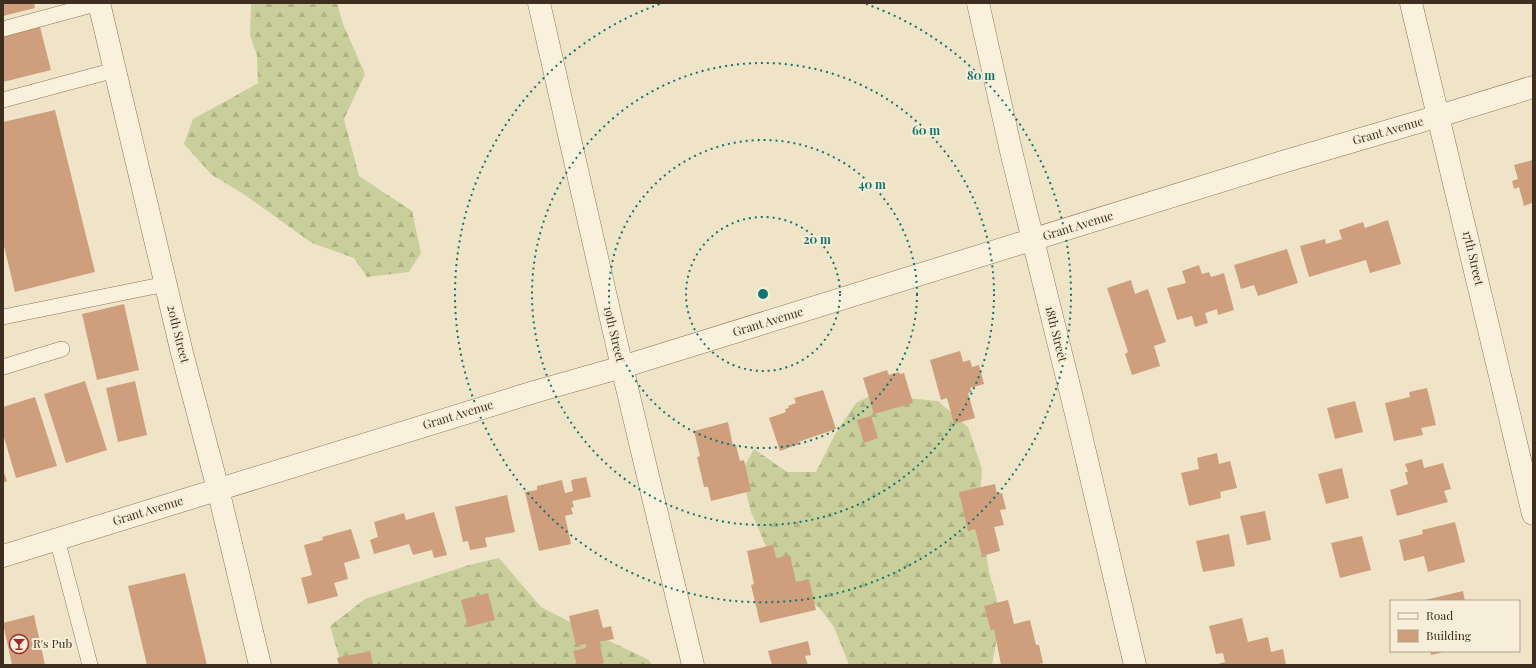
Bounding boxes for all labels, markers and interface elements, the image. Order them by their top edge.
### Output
text: 80 m [967,67,995,83]
street label: Grant Avenue [1350,112,1425,148]
text: 60 m [912,122,940,138]
text: 40 m [858,176,886,192]
street label: Grant Avenue [1040,207,1115,243]
street label: 17th Street [1460,229,1488,288]
text: 20 m [803,231,831,247]
centre of rings [756,287,770,301]
street label: 20th Street [164,303,194,365]
street label: Grant Avenue [730,303,805,339]
street label: 19th Street [601,304,629,364]
street label: 18th Street [1042,304,1072,364]
street label: Grant Avenue [420,396,495,432]
street label: Grant Avenue [110,492,185,528]
legend [1390,600,1520,652]
text: Road [1426,607,1453,623]
text: Building [1426,627,1472,643]
bar icon: R's Pub [8,633,30,655]
place label: R's Pub [33,635,72,651]

